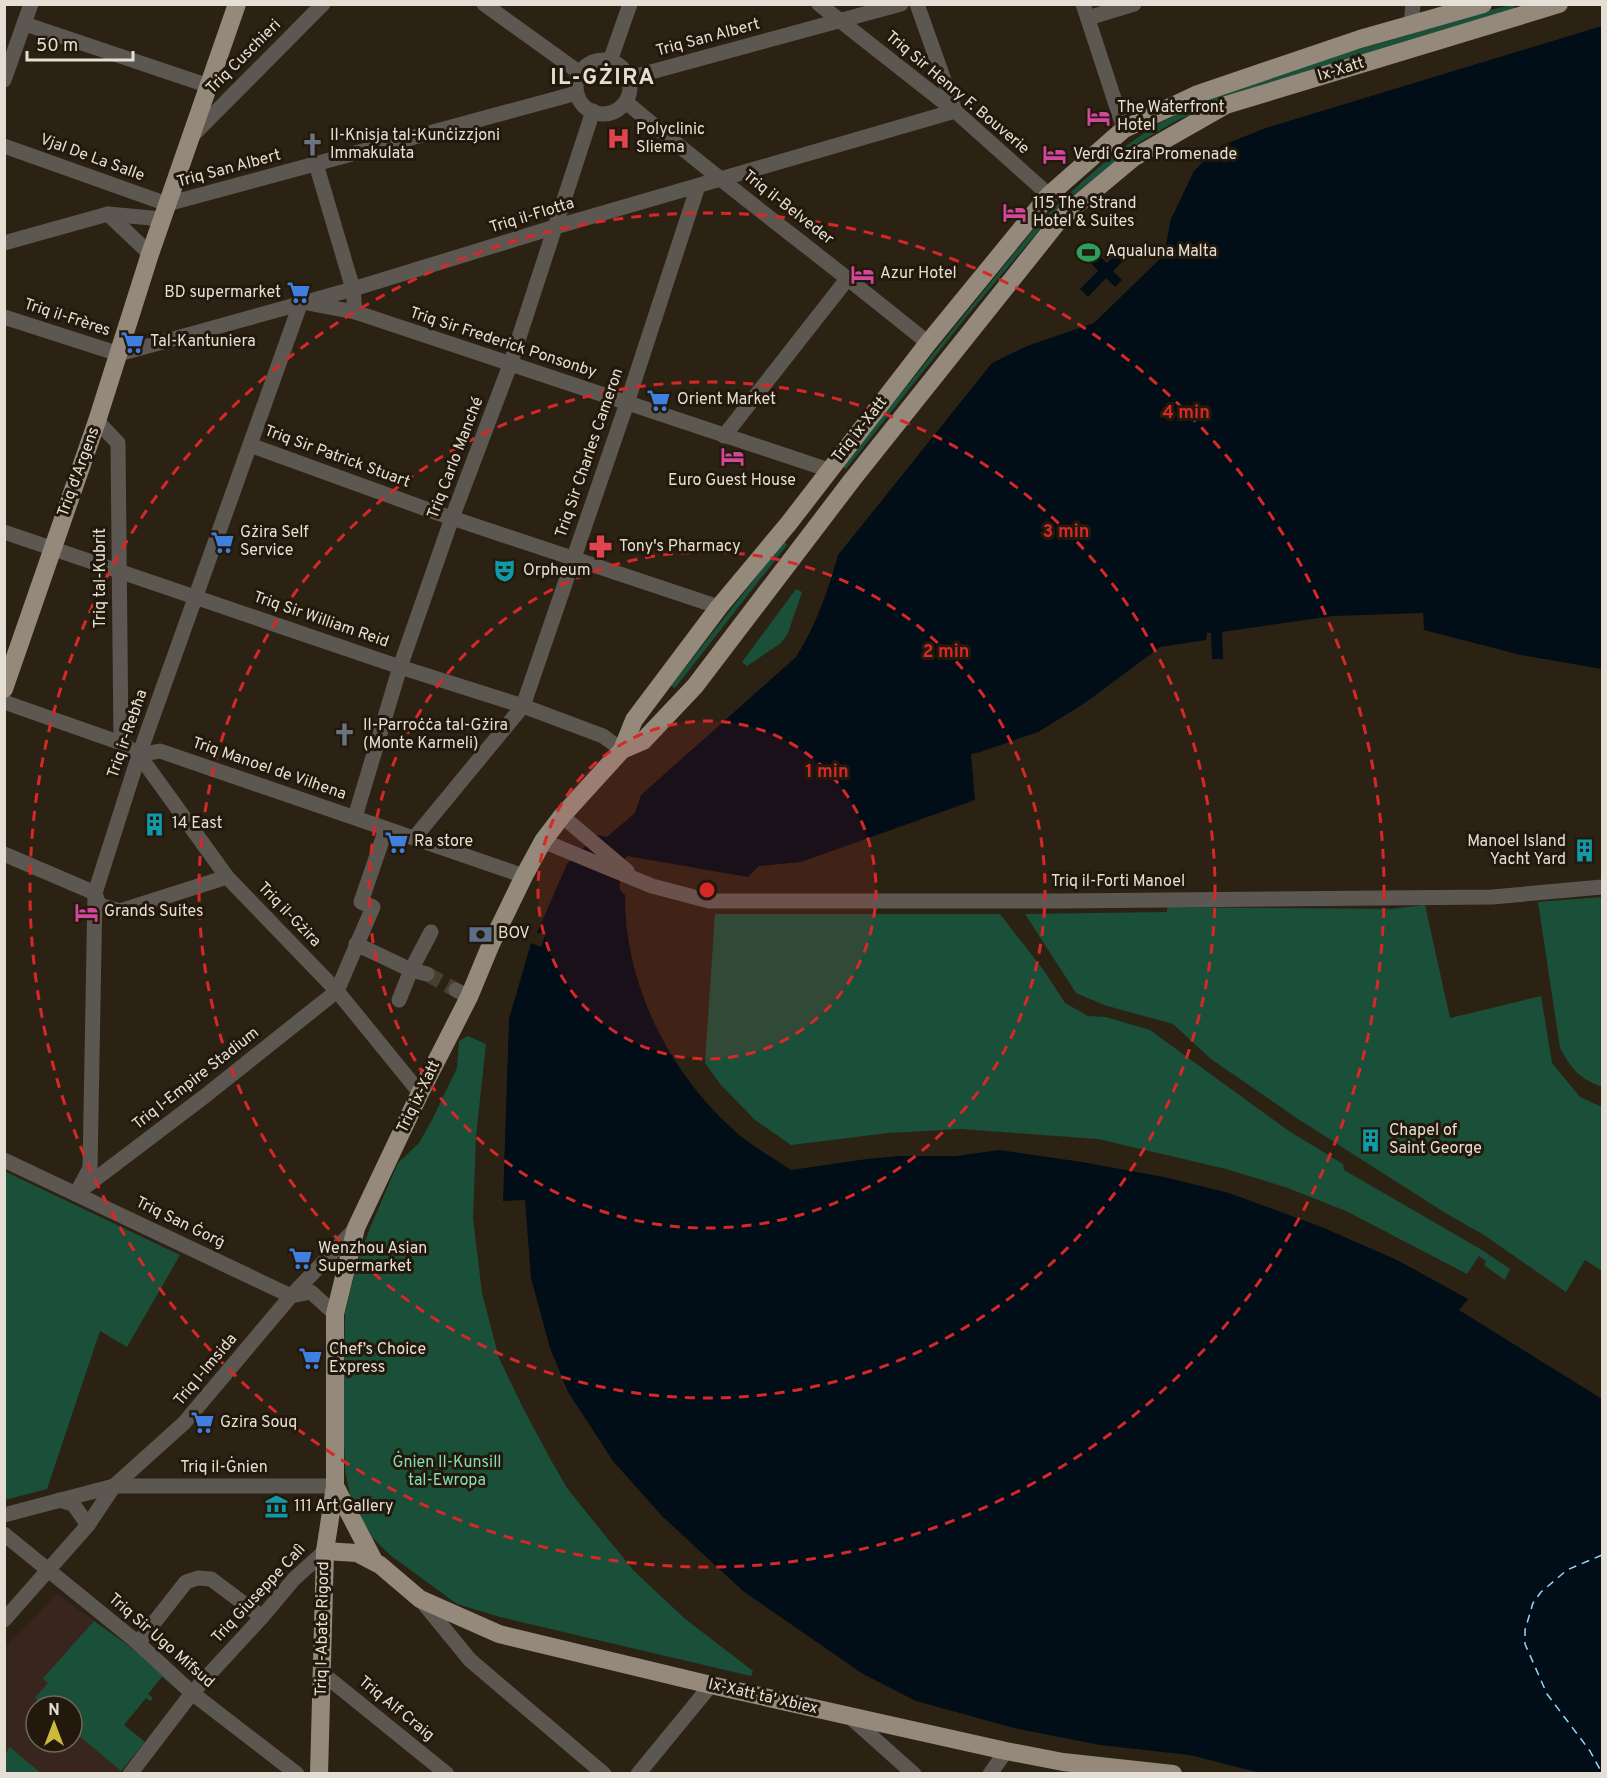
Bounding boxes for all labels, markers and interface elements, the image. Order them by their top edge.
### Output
street label: Triq Cuschieri [202,15,286,99]
street label: Triq San Albert [654,15,762,61]
scale bar [27,24,134,62]
street label: Triq Sir Henry F. Bouverie [881,27,1033,159]
text: 50 m [36,35,78,58]
street label: Ix-Xatt [1315,53,1367,87]
district label: IL-GŻIRA [550,63,656,92]
place label: The Waterfront Hotel [1117,98,1225,136]
hotel icon: The Waterfront Hotel [1086,104,1112,130]
place label: Polyclinic Sliema [636,120,705,158]
place label: Il-Knisja tal-Kunċizzjoni Immakulata [330,126,500,164]
hospital icon: Polyclinic Sliema [605,126,631,152]
street label: Vjal De La Salle [37,130,147,186]
church icon: Il-Knisja tal-Kunċizzjoni Immakulata [299,132,325,158]
hotel icon: Verdi Gzira Promenade [1042,142,1068,168]
place label: Verdi Gzira Promenade [1073,145,1237,165]
street label: Triq San Albert [175,146,283,192]
street label: Triq il-Belveder [739,166,837,250]
street label: Triq il-Flotta [487,194,577,238]
place label: 115 The Strand Hotel & Suites [1033,194,1137,232]
hotel icon: 115 The Strand Hotel & Suites [1002,200,1028,226]
sports icon: Aqualuna Malta [1075,239,1101,265]
place label: Aqualuna Malta [1106,242,1217,262]
hotel icon: Azur Hotel [849,261,875,287]
place label: Azur Hotel [880,264,957,284]
supermarket icon: BD supermarket [286,280,312,306]
place label: BD supermarket [164,283,281,303]
street label: Triq il-Frères [21,295,113,341]
street label: Triq Sir Frederick Ponsonby [407,303,599,383]
supermarket icon: Tal-Kantuniera [119,329,145,355]
place label: Tal-Kantuniera [150,332,256,352]
street label: Triq Sir Charles Cameron [552,366,628,540]
supermarket icon: Orient Market [646,387,672,413]
place label: Orient Market [677,390,776,410]
street label: Triq ix-Xatt [828,393,892,467]
street label: Triq Carlo Manché [424,394,488,522]
text: 4 min [1162,402,1210,425]
street label: Triq Sir Patrick Stuart [261,421,413,493]
street label: Triq d'Argens [53,424,105,520]
hotel icon: Euro Guest House [719,443,745,469]
place label: Euro Guest House [668,471,796,491]
text: 3 min [1043,521,1089,544]
place label: Gżira Self Service [240,523,309,561]
street label: Triq tal-Kubrit [91,528,111,628]
supermarket icon: Gżira Self Service [209,529,235,555]
pharmacy icon: Tony's Pharmacy [588,534,614,560]
place label: Tony's Pharmacy [619,537,741,557]
theatre icon: Orpheum [492,558,518,584]
place label: Orpheum [523,561,590,581]
street label: Triq Sir William Reid [251,587,391,653]
text: 2 min [922,641,970,664]
street label: Triq ir-Rebħa [103,687,153,781]
place label: Il-Parroċċa tal-Gżira (Monte Karmeli) [363,716,508,754]
church icon: Il-Parroċċa tal-Gżira (Monte Karmeli) [332,722,358,748]
street label: Triq Manoel de Vilhena [189,733,349,805]
text: 1 min [805,761,849,784]
building icon: 14 East [141,811,167,837]
place label: 14 East [172,814,223,834]
supermarket icon: Ra store [383,829,409,855]
place label: Ra store [414,832,473,852]
place label: Manoel Island Yacht Yard [1467,832,1566,870]
building icon: Manoel Island Yacht Yard [1571,838,1597,864]
street label: Triq il-Forti Manoel [1051,872,1185,892]
street label: Triq il-Gżira [253,878,325,952]
centre of rings [697,880,717,900]
hotel icon: Grands Suites [73,899,99,925]
place label: Grands Suites [104,902,204,922]
bank icon: BOV [467,921,493,947]
place label: BOV [498,924,530,944]
street label: Triq l-Empire Stadium [129,1023,263,1135]
street label: Triq ix-Xatt [393,1057,445,1137]
place label: Chapel of Saint George [1389,1121,1482,1159]
building icon: Chapel of Saint George [1358,1127,1384,1153]
street label: Triq San Ġorġ [132,1191,229,1253]
place label: Wenzhou Asian Supermarket [318,1239,427,1277]
supermarket icon: Wenzhou Asian Supermarket [287,1245,313,1271]
street label: Triq l-Imsida [170,1330,242,1410]
place label: Chef’s Choice Express [329,1340,426,1378]
supermarket icon: Chef’s Choice Express [298,1346,324,1372]
supermarket icon: Gzira Souq [189,1410,215,1436]
place label: Gzira Souq [220,1413,297,1433]
park label: Ġnien Il-Kunsill tal-Ewropa [392,1451,502,1491]
street label: Triq il-Ġnien [180,1456,268,1478]
museum icon: 111 Art Gallery [263,1494,289,1520]
place label: 111 Art Gallery [294,1497,394,1517]
street label: Triq Giuseppe Calì [208,1540,310,1648]
street label: Triq l-Abate Rigord [312,1561,334,1697]
street label: Triq Sir Ugo Mifsud [104,1589,218,1693]
street label: Triq Alf Craig [354,1672,438,1746]
street label: Ix-Xatt ta' Xbiex [706,1675,820,1719]
north arrow [24,1694,84,1754]
text: N [48,1701,60,1721]

